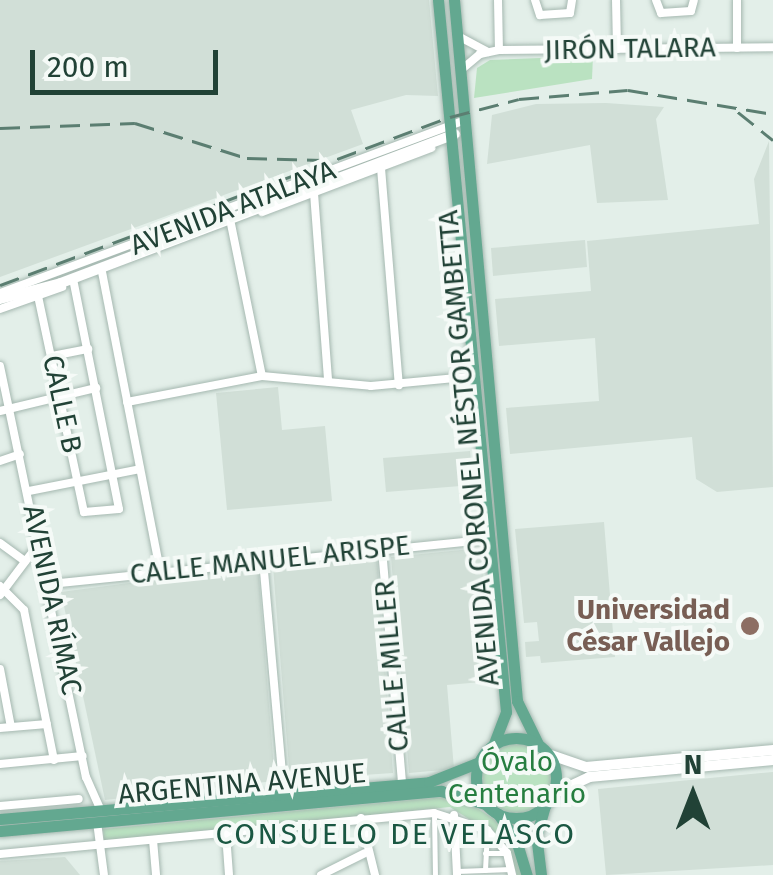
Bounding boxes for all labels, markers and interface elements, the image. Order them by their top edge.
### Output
scale bar [35,30,222,92]
street label: JIRÓN TALARA [544,31,716,67]
text: 200 m [47,49,129,85]
street label: AVENIDA ATALAYA [126,153,340,263]
street label: AVENIDA CORONEL NÉSTOR GAMBETTA [431,209,507,687]
street label: CALLE B [35,352,89,456]
street label: AVENIDA RÍMAC [15,502,89,698]
street label: CALLE MANUEL ARISPE [128,529,412,591]
street label: CALLE MILLER [368,579,416,753]
place label: Universidad César Vallejo [566,593,730,659]
marker: Universidad César Vallejo [739,615,761,637]
park label: Óvalo Centenario [448,745,586,811]
north arrow [643,745,743,845]
text: N [684,748,702,781]
street label: ARGENTINA AVENUE [117,756,367,812]
district label: CONSUELO DE VELASCO [216,816,576,852]

